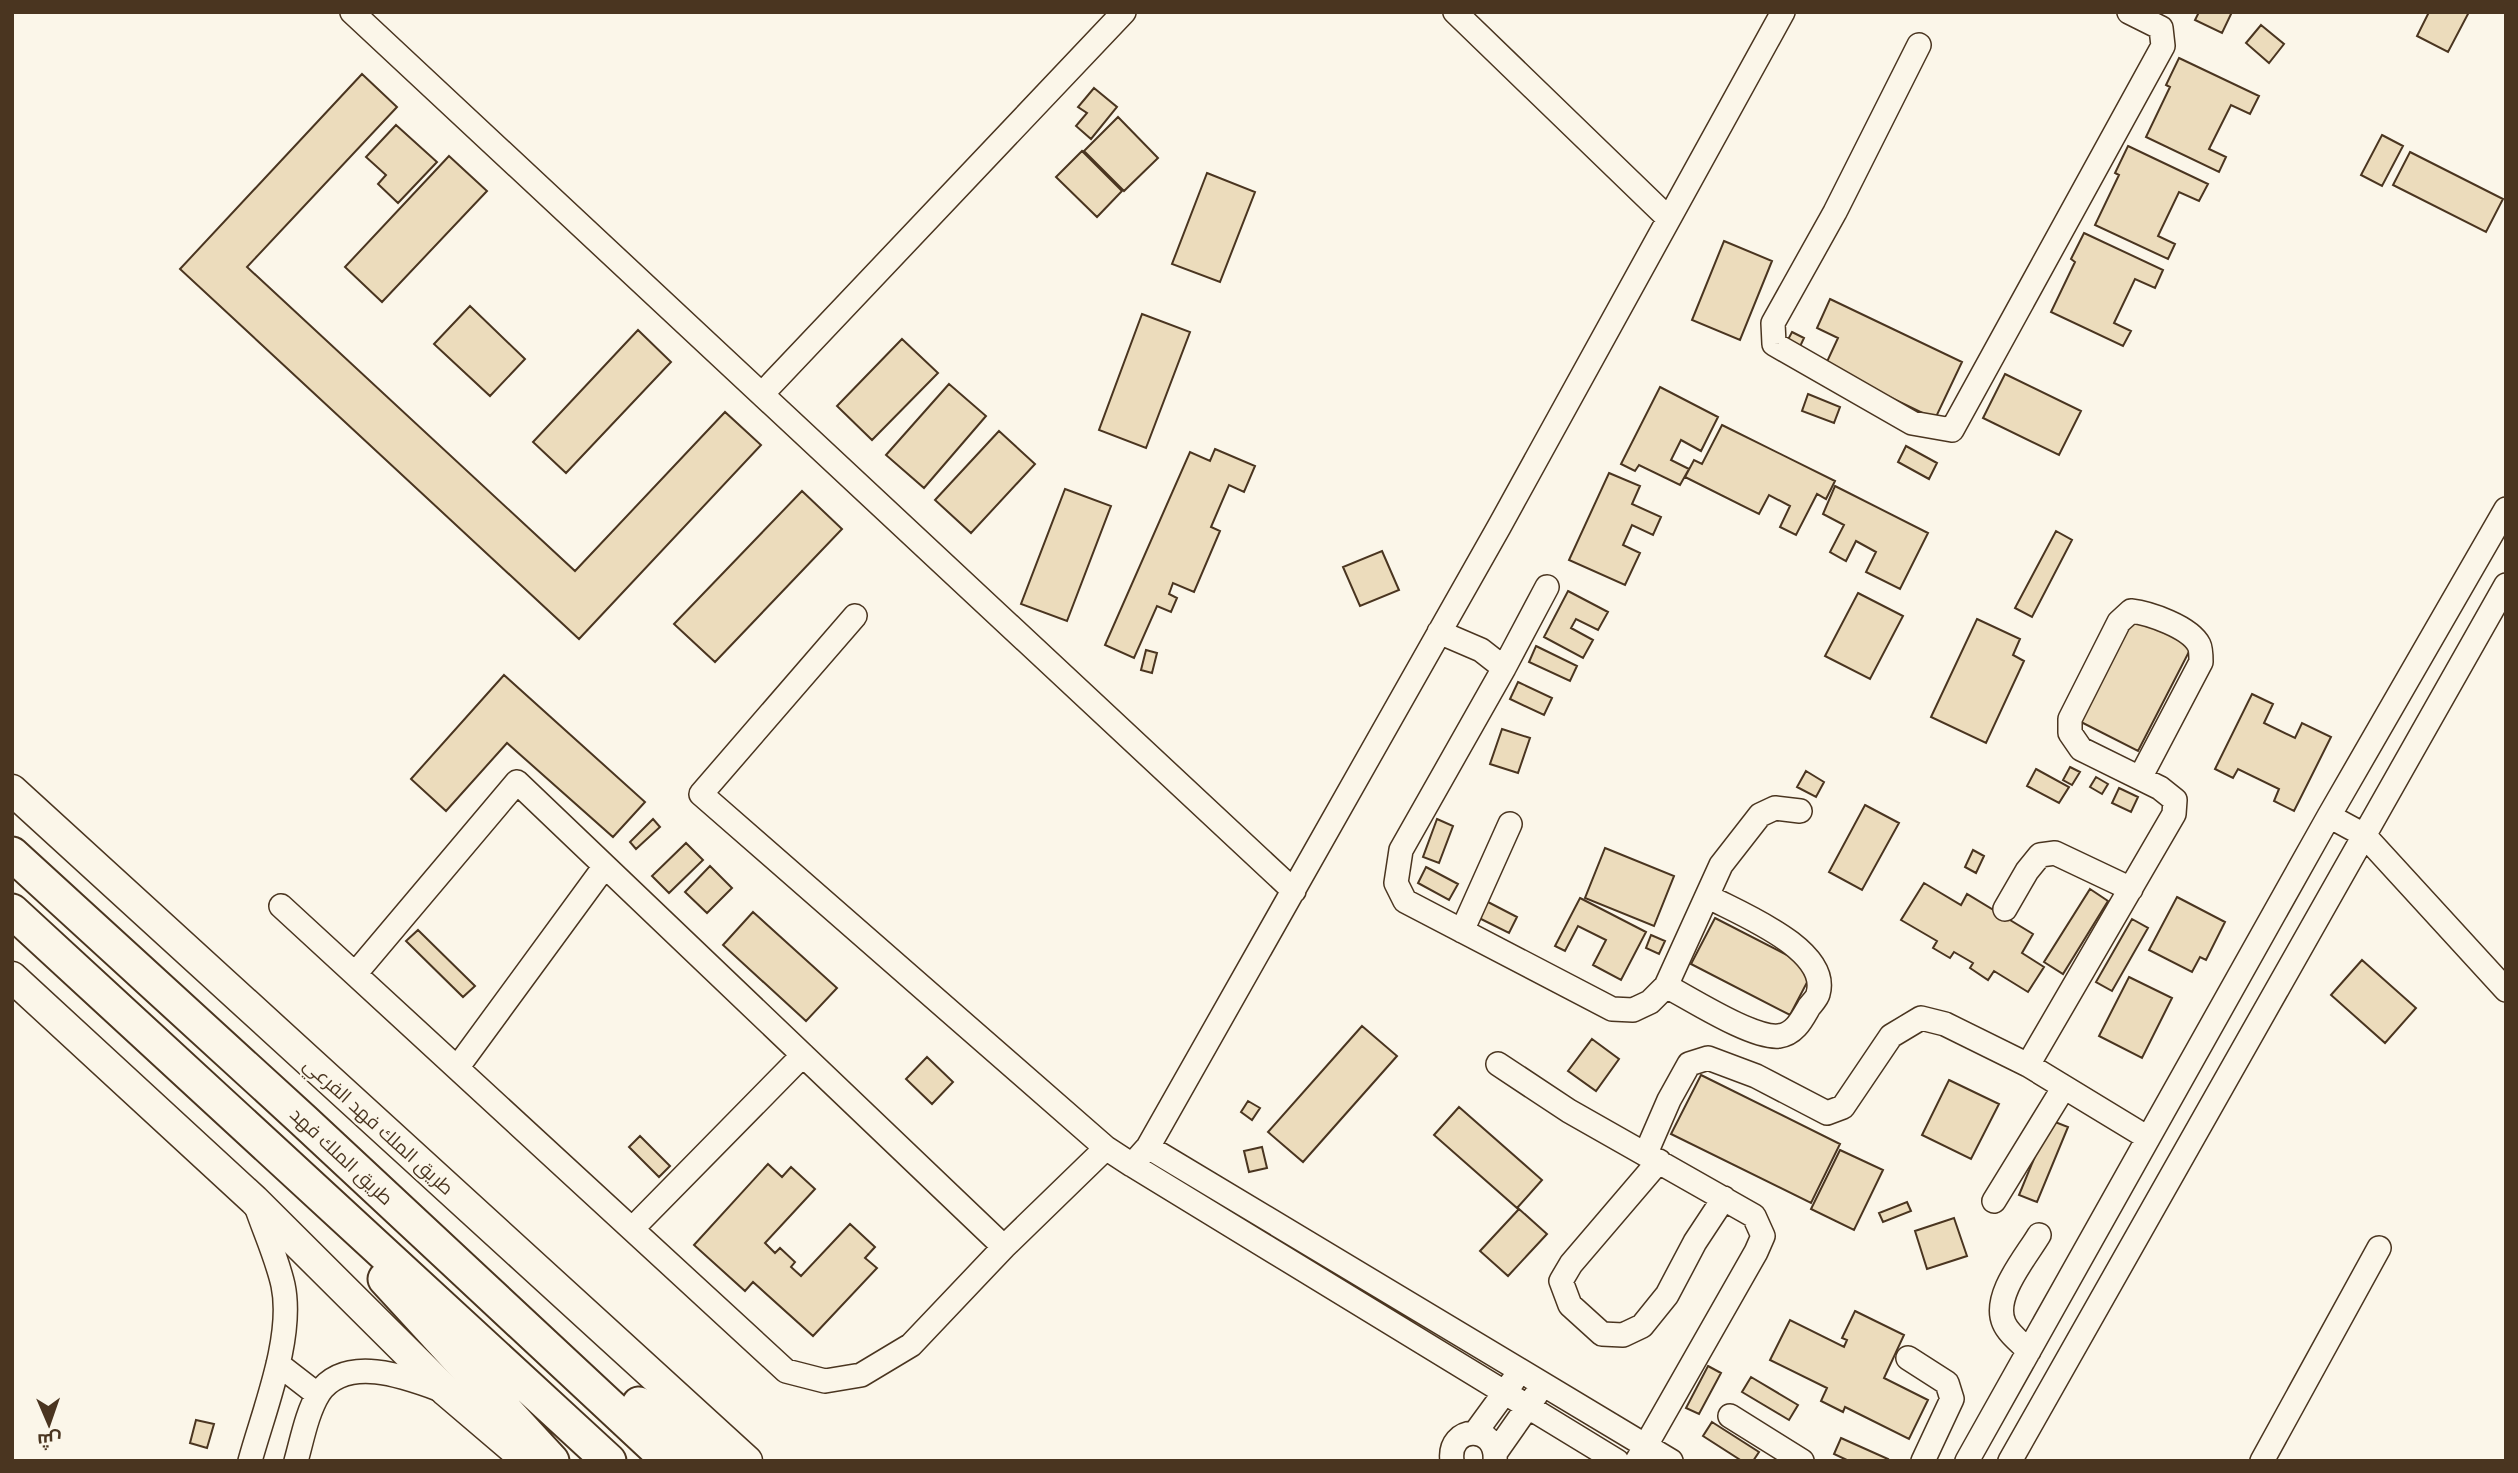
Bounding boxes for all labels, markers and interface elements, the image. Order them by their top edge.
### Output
street label: طريق الملك فهد الفرعي [299,1053,459,1199]
street label: طريق الملك فهد [286,1103,398,1209]
north arrow [14,1389,84,1459]
text: ش [37,1429,62,1453]

